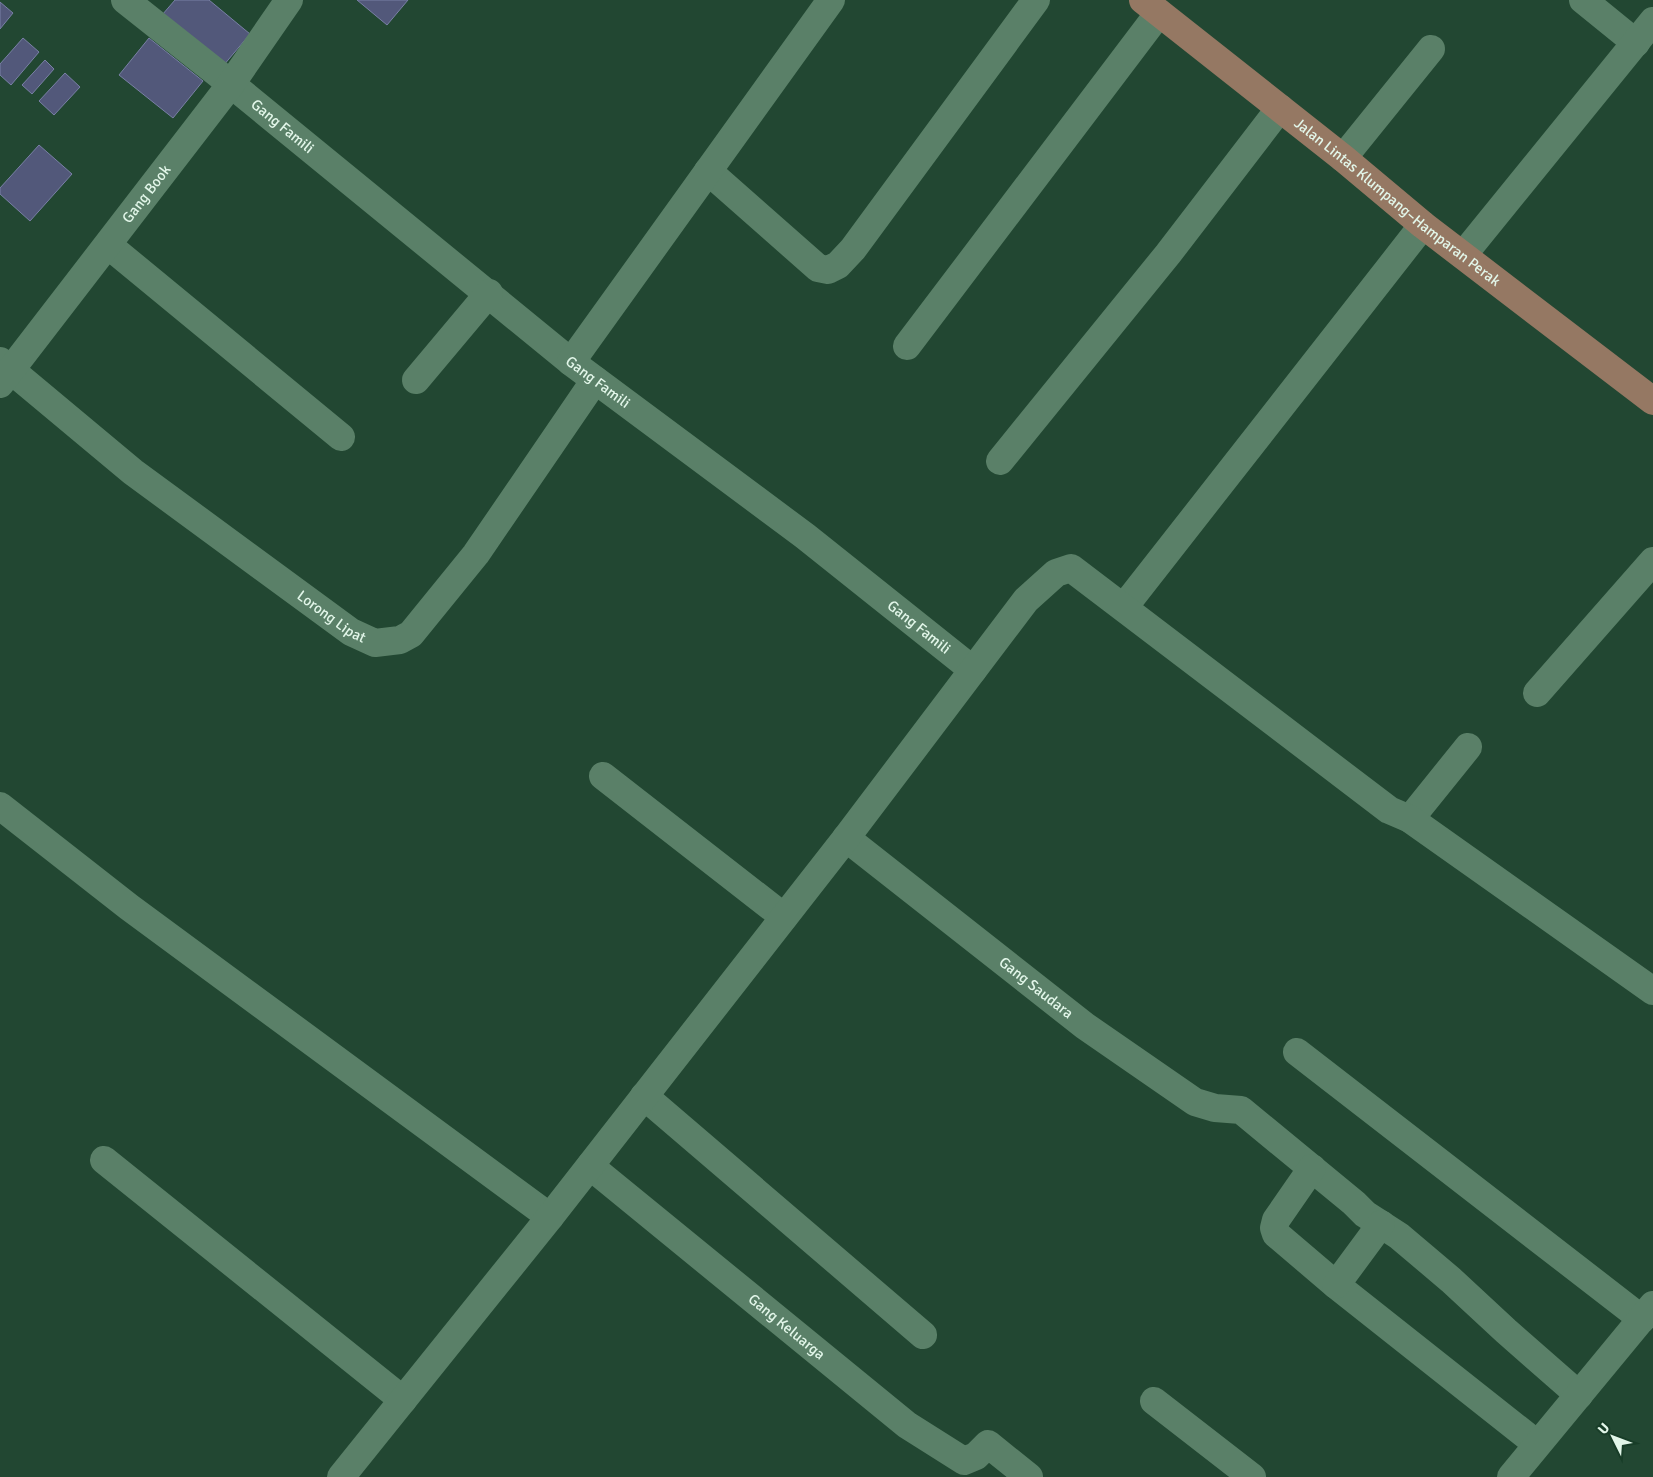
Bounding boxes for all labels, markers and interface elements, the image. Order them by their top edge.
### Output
street label: Gang Famili [248,95,318,157]
street label: Jalan Lintas Klumpang–Hamparan Perak [1291,114,1505,290]
street label: Gang Book [118,161,175,227]
street label: Gang Famili [562,352,634,412]
street label: Lorong Lipat [294,586,369,647]
street label: Gang Famili [884,596,954,658]
street label: Gang Saudara [995,953,1077,1022]
street label: Gang Keluarga [745,1290,829,1363]
north arrow [1588,1412,1638,1462]
text: U [1594,1419,1613,1438]

